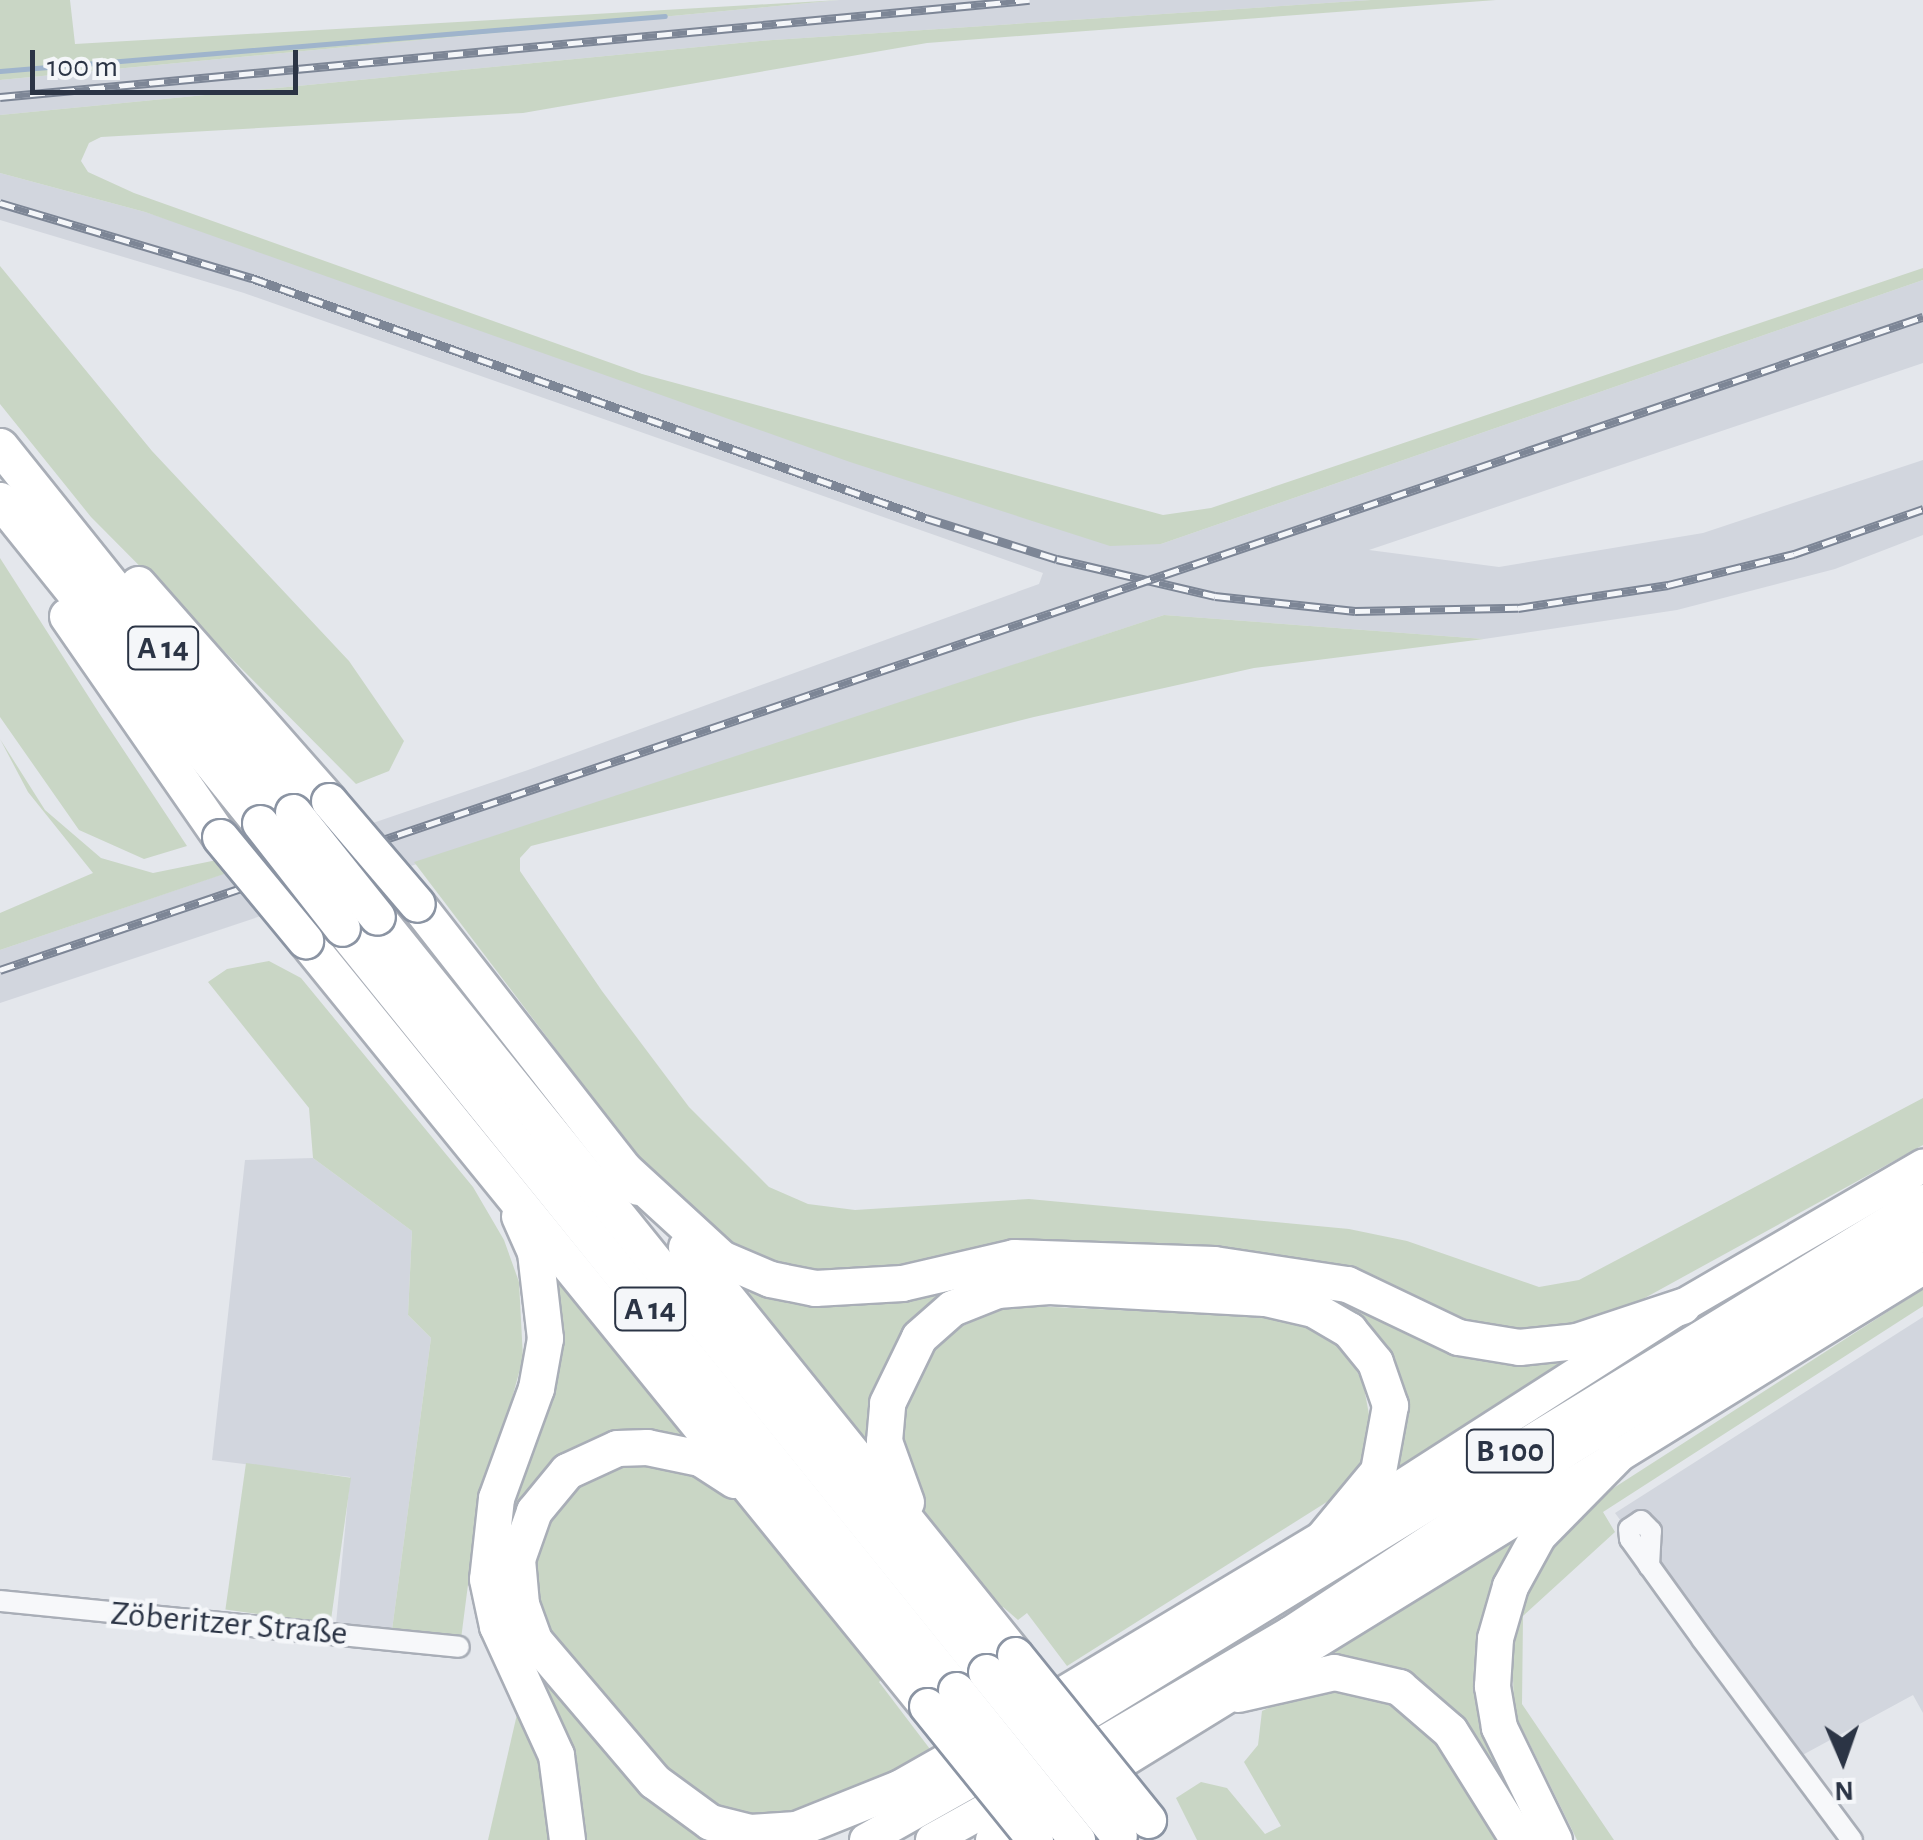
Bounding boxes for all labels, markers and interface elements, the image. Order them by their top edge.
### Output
scale bar [35,30,302,92]
text: 100 m [47,52,118,82]
road number: A 14 [126,621,200,675]
road number: A 14 [612,1282,688,1336]
road number: B 100 [1465,1424,1555,1478]
street label: Zöberitzer Straße [109,1593,349,1655]
north arrow [1793,1710,1893,1810]
text: N [1834,1776,1854,1804]

